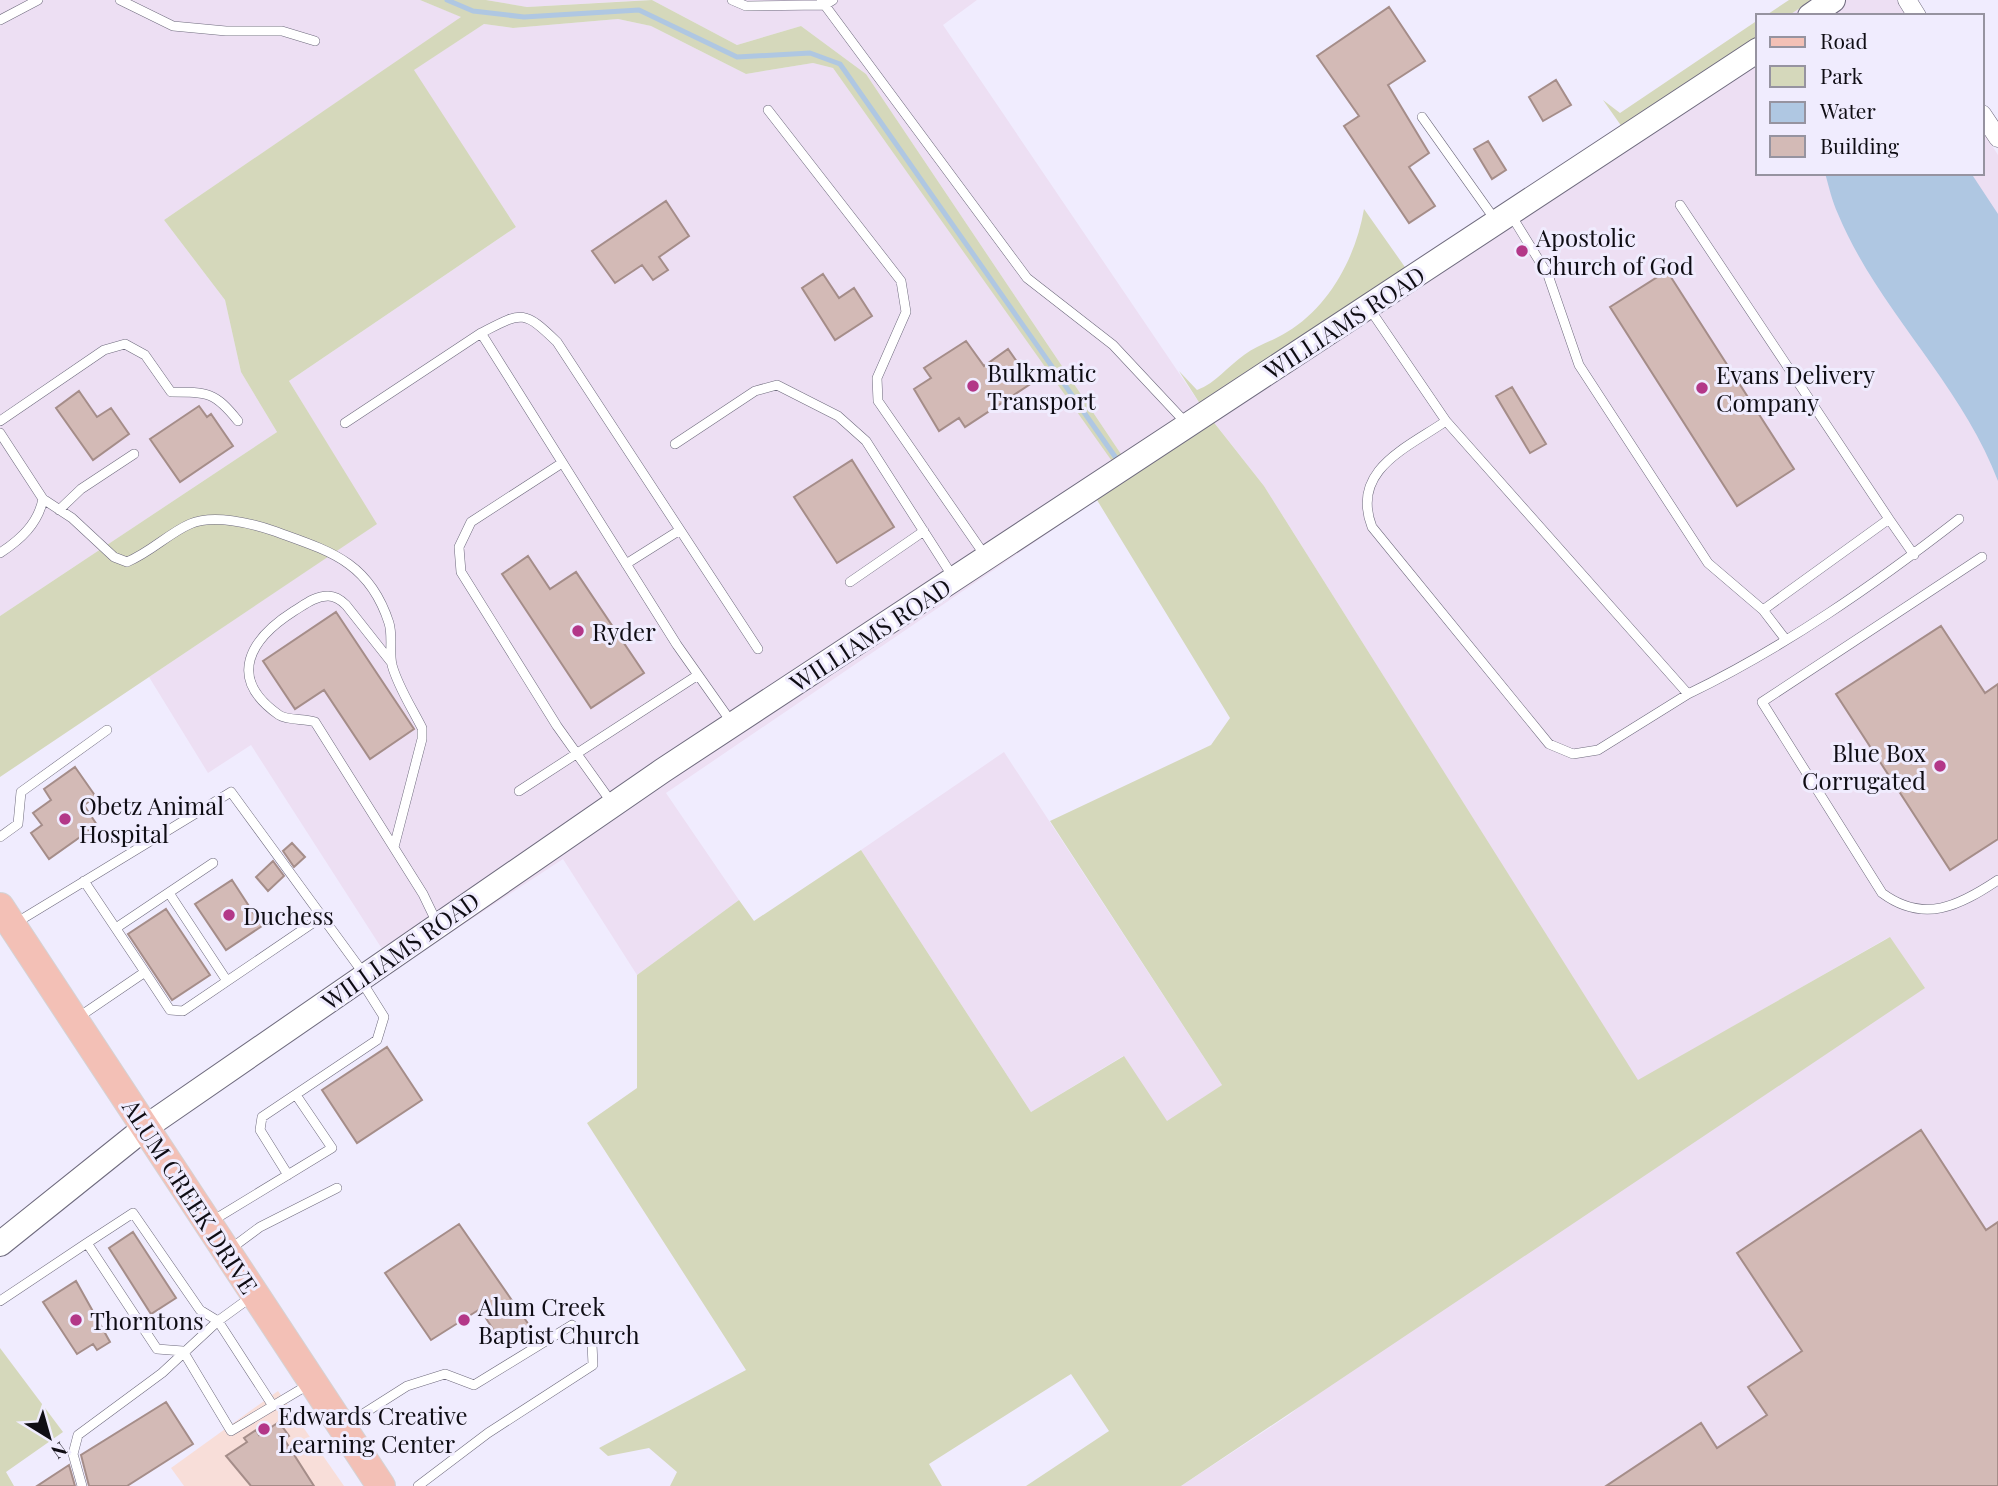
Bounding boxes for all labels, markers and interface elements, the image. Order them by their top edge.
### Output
legend [1756,14,1984,175]
text: Road [1820,26,1868,54]
text: Park [1820,61,1864,89]
text: Water [1819,96,1876,124]
text: Building [1820,131,1899,159]
place label: Apostolic Church of God [1535,221,1694,281]
marker: Apostolic Church of God [1514,243,1530,259]
street label: WILLIAMS ROAD [1257,258,1431,387]
place label: Bulkmatic Transport [987,356,1096,416]
place label: Evans Delivery Company [1716,358,1875,418]
marker: Bulkmatic Transport [965,378,981,394]
marker: Evans Delivery Company [1694,380,1710,396]
street label: WILLIAMS ROAD [783,570,957,699]
place label: Ryder [592,615,656,647]
marker: Ryder [570,623,586,639]
place label: Blue Box Corrugated [1802,736,1927,796]
marker: Blue Box Corrugated [1932,758,1948,774]
place label: Obetz Animal Hospital [79,789,224,849]
marker: Obetz Animal Hospital [57,811,73,827]
street label: WILLIAMS ROAD [314,884,485,1017]
place label: Duchess [243,899,334,931]
marker: Duchess [221,907,237,923]
street label: ALUM CREEK DRIVE [116,1092,266,1299]
place label: Alum Creek Baptist Church [477,1290,640,1350]
place label: Thorntons [90,1304,204,1336]
marker: Thorntons [68,1312,84,1328]
marker: Alum Creek Baptist Church [456,1312,472,1328]
place label: Edwards Creative Learning Center [278,1399,468,1459]
north arrow [14,1402,84,1472]
marker: Edwards Creative Learning Center [256,1421,272,1437]
text: N [46,1437,73,1466]

